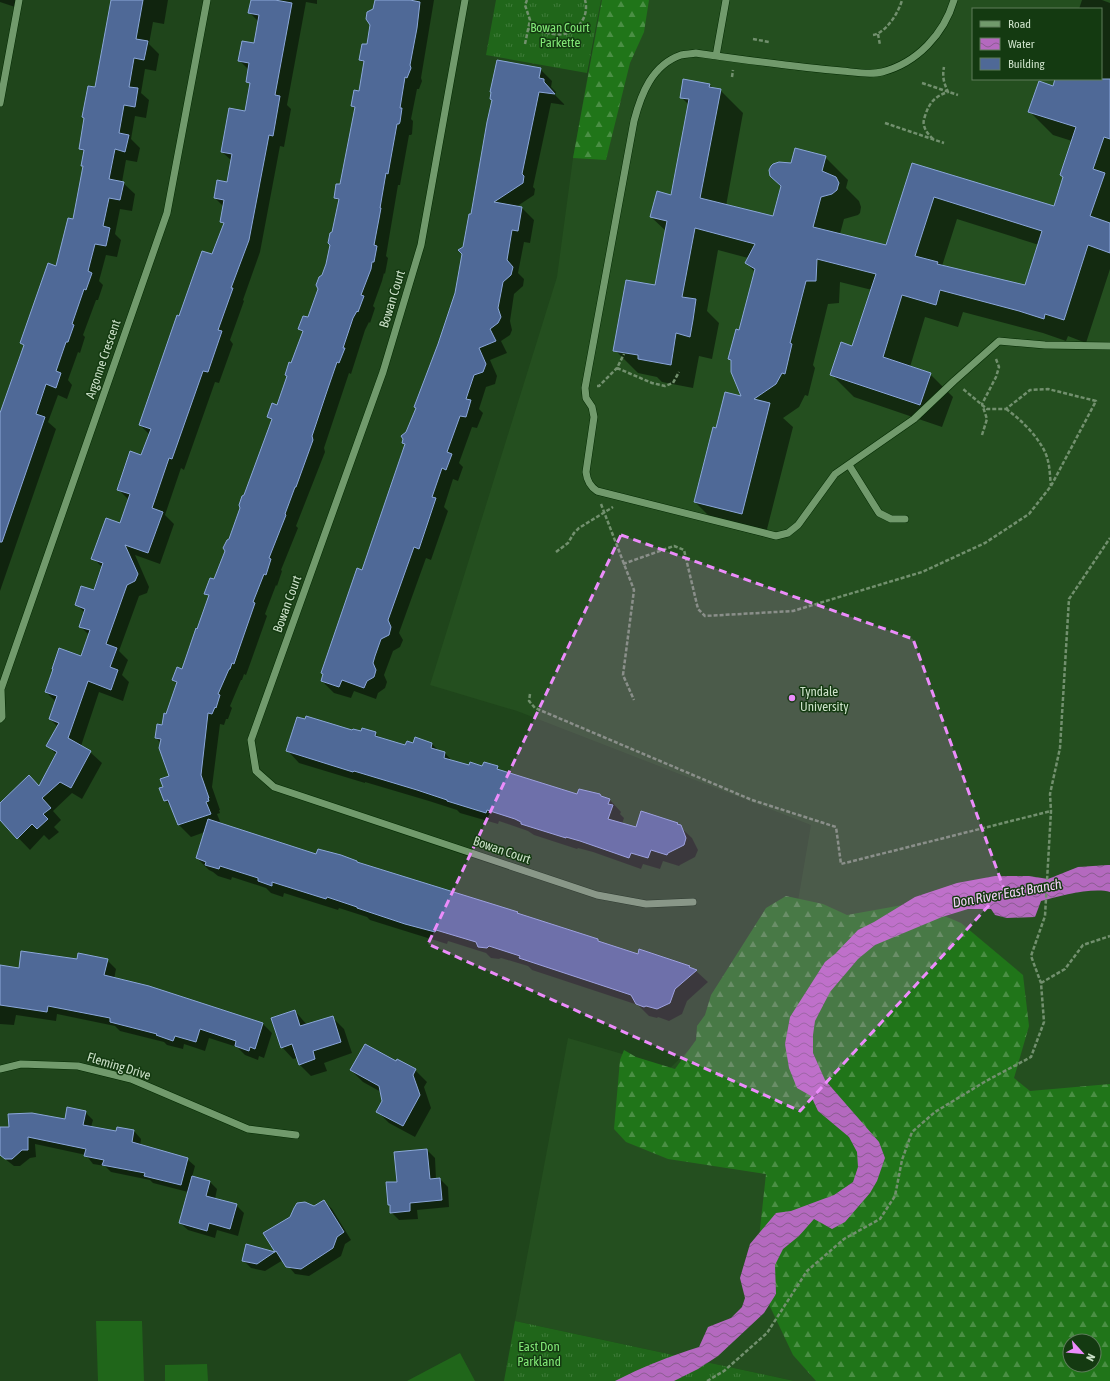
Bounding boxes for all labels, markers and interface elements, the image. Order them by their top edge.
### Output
legend [972,8,1102,80]
text: Road [1008,17,1031,31]
park label: Bowan Court Parkette [530,20,590,50]
text: Water [1008,37,1035,51]
text: Building [1008,57,1046,71]
street label: Bowan Court [376,268,408,330]
street label: Argonne Crescent [82,317,124,400]
street label: Bowan Court [270,573,304,635]
place label: Tyndale University [800,684,849,714]
marker: Tyndale University [787,693,797,703]
street label: Bowan Court [471,833,533,867]
water label: Don River East Branch [951,876,1063,910]
street label: Fleming Drive [85,1049,153,1083]
north arrow [1062,1333,1102,1373]
park label: East Don Parkland [517,1339,561,1369]
text: N [1084,1352,1098,1363]

